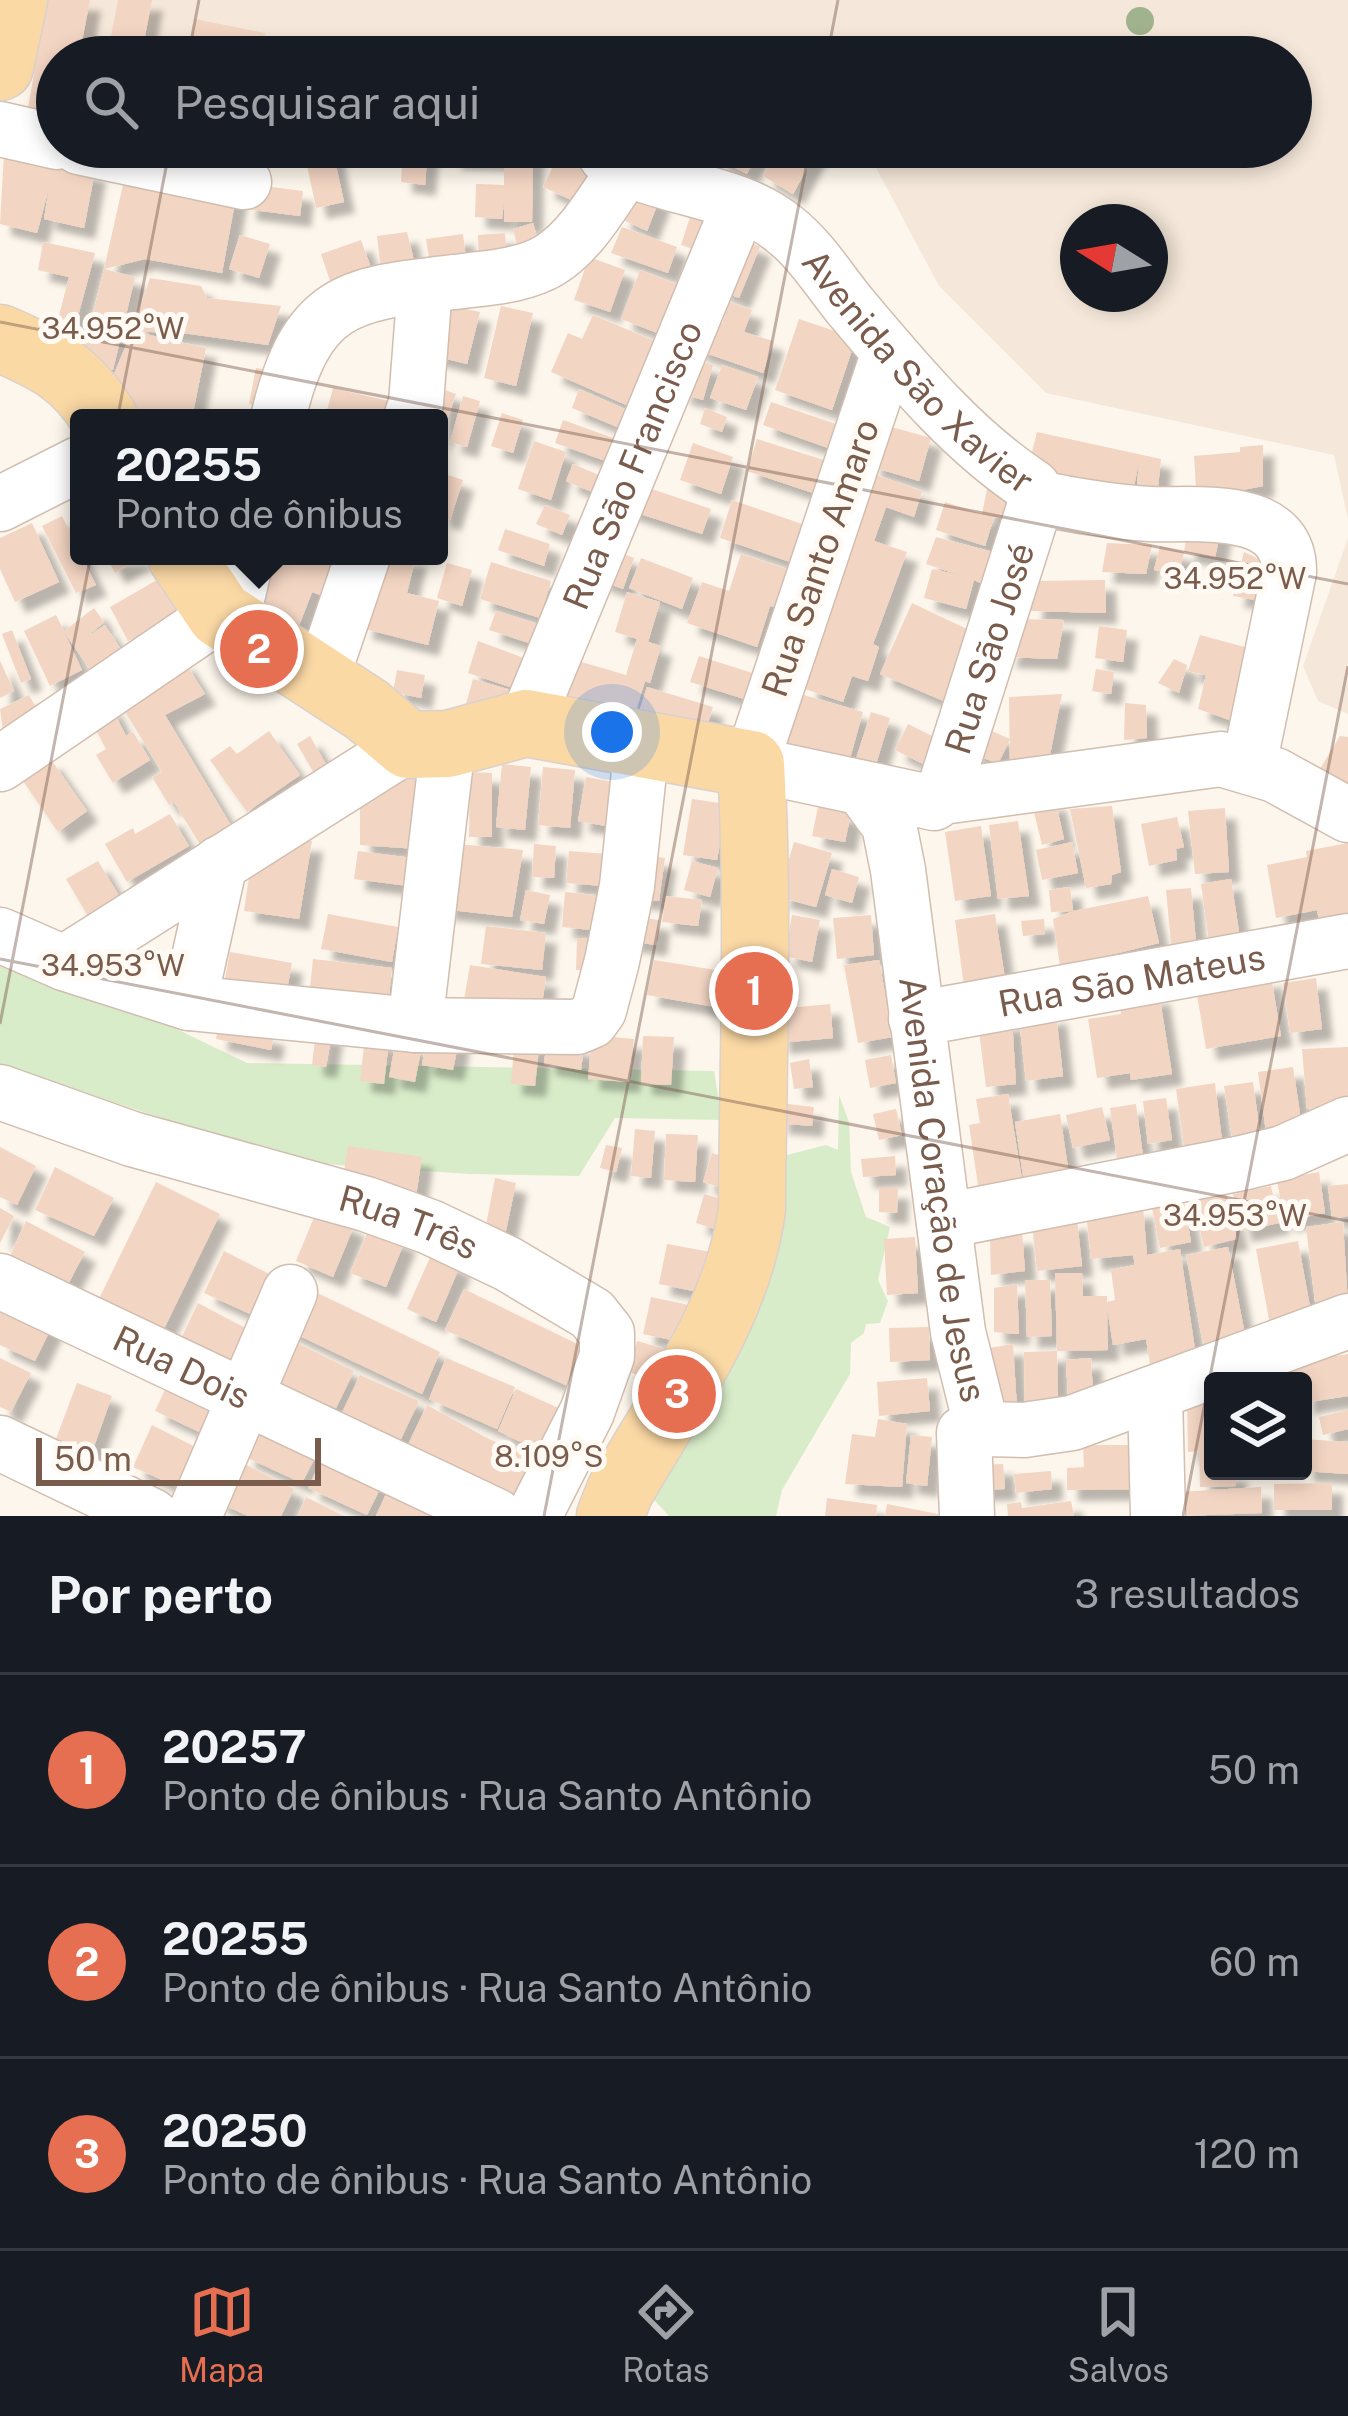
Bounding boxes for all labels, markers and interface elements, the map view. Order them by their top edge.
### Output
search box [36,36,1312,168]
icon: search [78,69,144,135]
text: Pesquisar aqui [174,76,480,129]
north arrow [1060,204,1168,312]
street label: Avenida São Xavier [794,241,1042,502]
text: 34.952°W [42,310,184,346]
street label: Rua São Francisco [554,315,710,616]
popup [70,409,448,565]
street label: Rua Santo Amaro [753,414,887,702]
text: 20255 [115,438,262,491]
text: Ponto de ônibus [115,491,403,537]
street label: Rua São José [936,537,1042,759]
text: 34.952°W [1164,560,1306,596]
pin: 2 [220,604,298,694]
your location [582,702,642,762]
street label: Rua São Mateus [995,935,1268,1025]
pin: 1 [715,946,793,1036]
text: 34.953°W [41,947,185,983]
street label: Avenida Coração de Jesus [891,974,995,1406]
street label: Rua Três [334,1177,485,1268]
text: 34.953°W [1163,1197,1307,1233]
street label: Rua Dois [107,1317,257,1417]
pin: 3 [638,1349,716,1439]
map controls [1204,1372,1312,1480]
button: layers [1204,1372,1312,1480]
scale bar [36,1432,321,1485]
text: 8.109°S [494,1438,604,1474]
text: 50 m [54,1440,132,1478]
text: Por perto [48,1565,273,1624]
text: 3 resultados [1075,1571,1300,1617]
text: 20257 [162,1720,307,1773]
text: 1 [79,1747,95,1793]
text: 50 m [1208,1747,1300,1793]
text: Ponto de ônibus · Rua Santo Antônio [162,1773,812,1819]
text: 20255 [162,1912,309,1965]
text: 2 [75,1939,99,1985]
text: 60 m [1209,1939,1300,1985]
text: Ponto de ônibus · Rua Santo Antônio [162,1965,812,2011]
text: 20250 [162,2104,308,2157]
text: 3 [74,2131,100,2177]
text: 120 m [1194,2131,1300,2177]
text: Ponto de ônibus · Rua Santo Antônio [162,2157,812,2203]
tab: Mapa [179,2279,264,2389]
tab: Rotas [622,2279,710,2389]
tab: Salvos [1068,2279,1169,2389]

